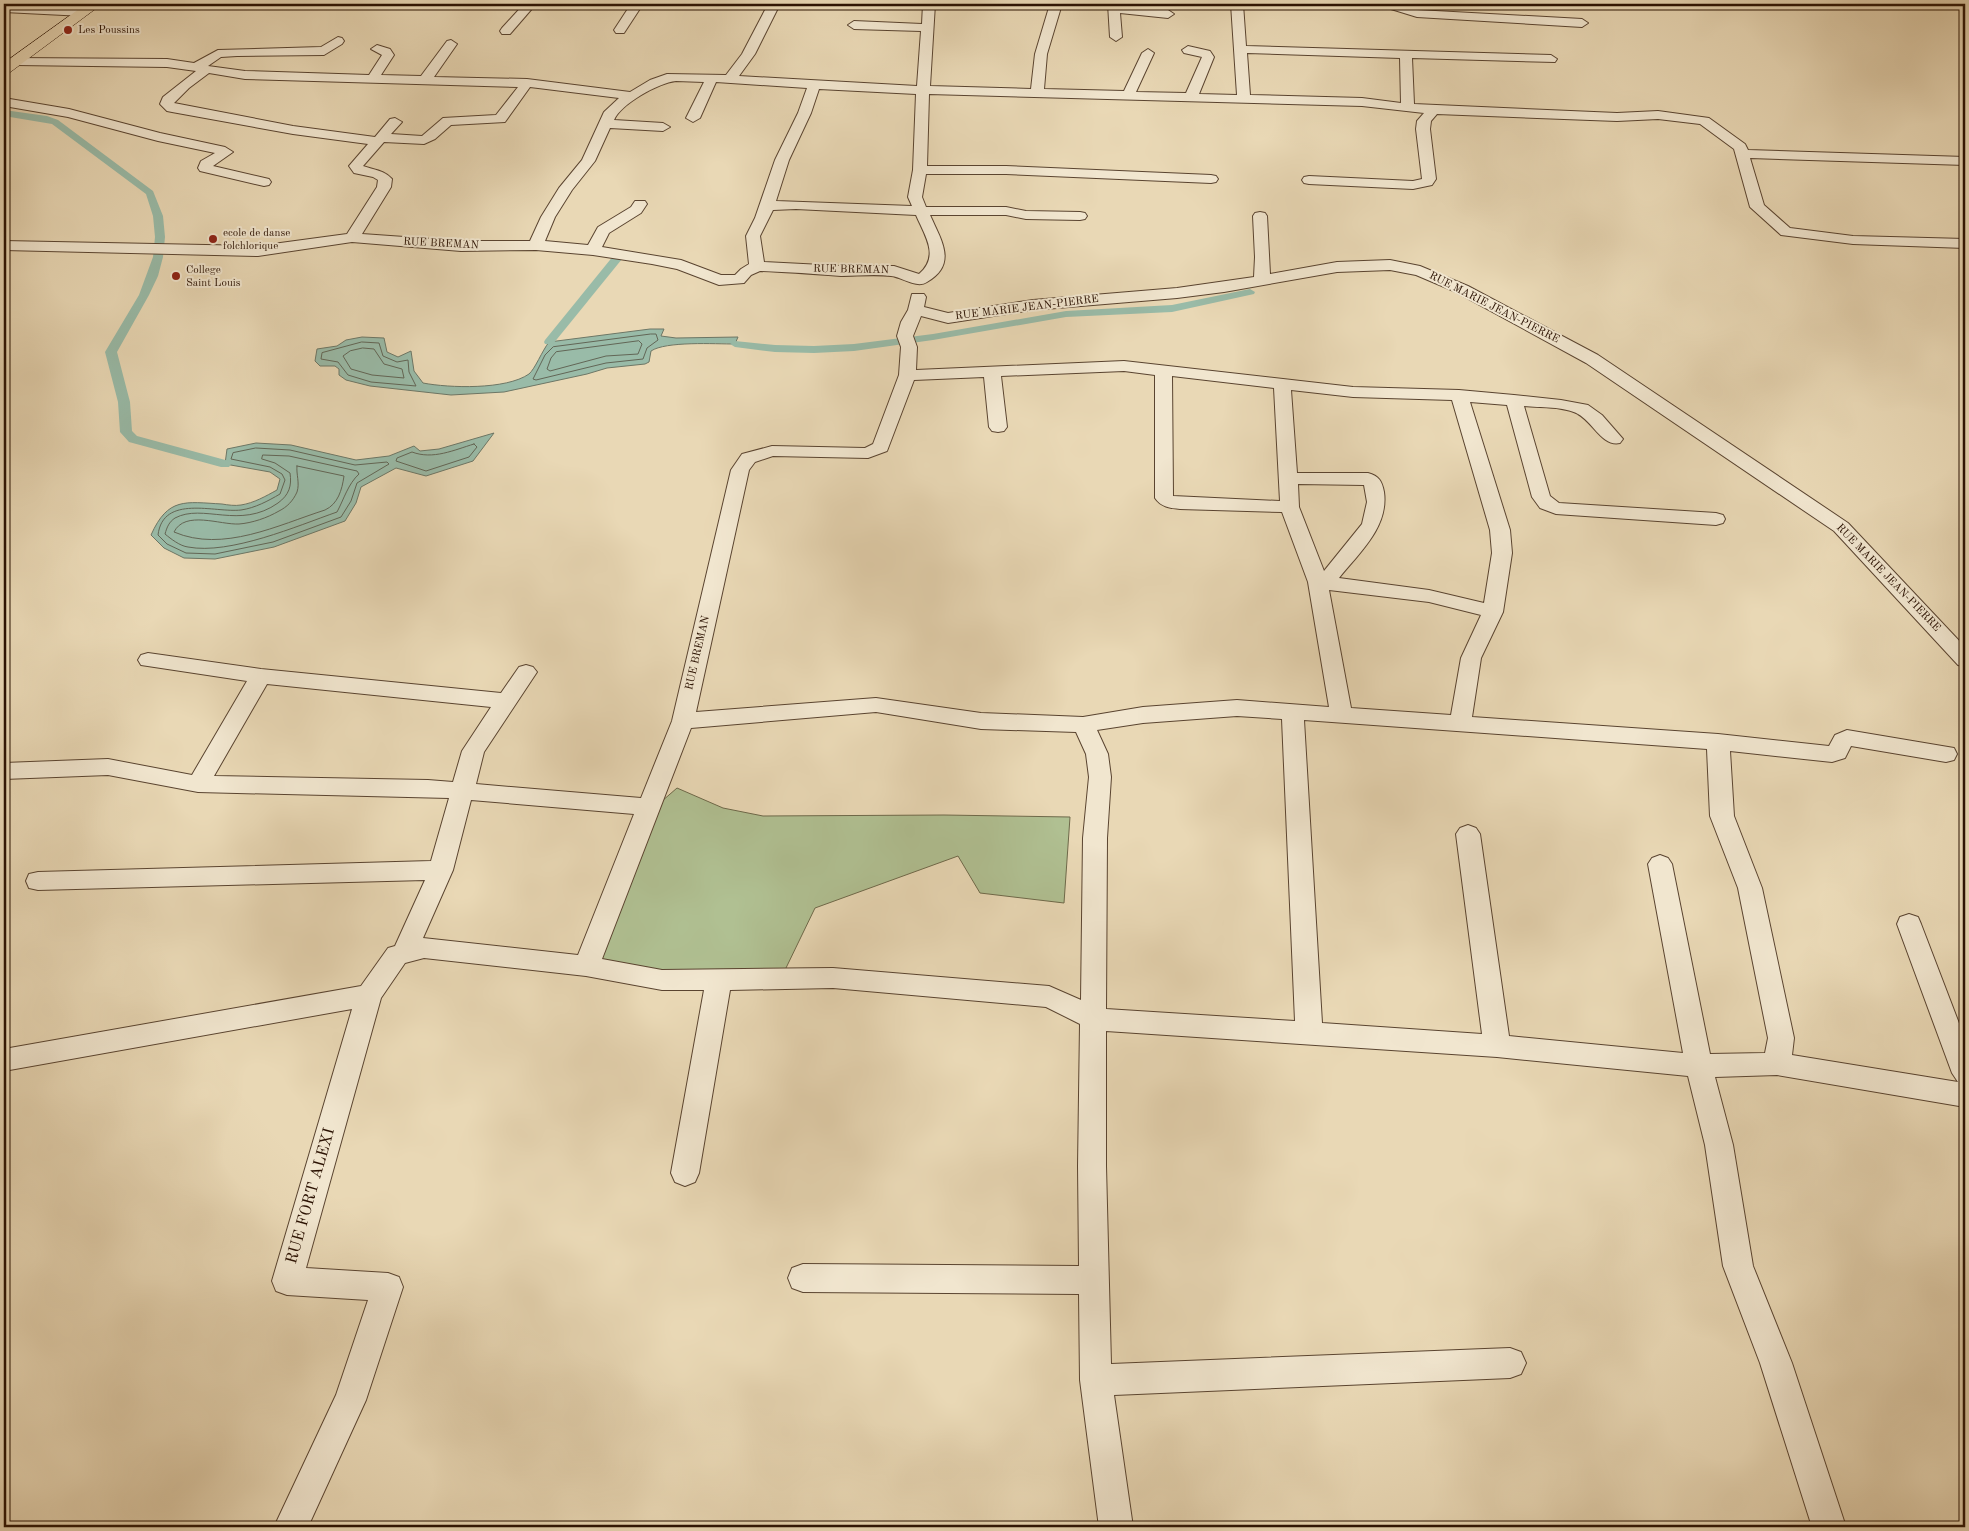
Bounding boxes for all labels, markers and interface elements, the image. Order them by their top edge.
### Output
marker: Les Poussins [62,24,74,36]
place label: Les Poussins [78,25,140,36]
place label: ecole de danse folchlorique [223,228,290,252]
marker: ecole de danse folchlorique [207,233,219,245]
street label: RUE BREMAN [403,237,480,252]
street label: RUE BREMAN [813,264,890,276]
place label: College Saint Louis [186,265,241,289]
marker: College Saint Louis [170,270,182,282]
street label: RUE MARIE JEAN-PIERRE [1427,270,1561,346]
street label: RUE MARIE JEAN-PIERRE [955,294,1099,322]
street label: RUE MARIE JEAN-PIERRE [1834,522,1942,634]
street label: RUE BREMAN [684,614,712,691]
street label: RUE FORT ALEXI [284,1126,338,1266]

